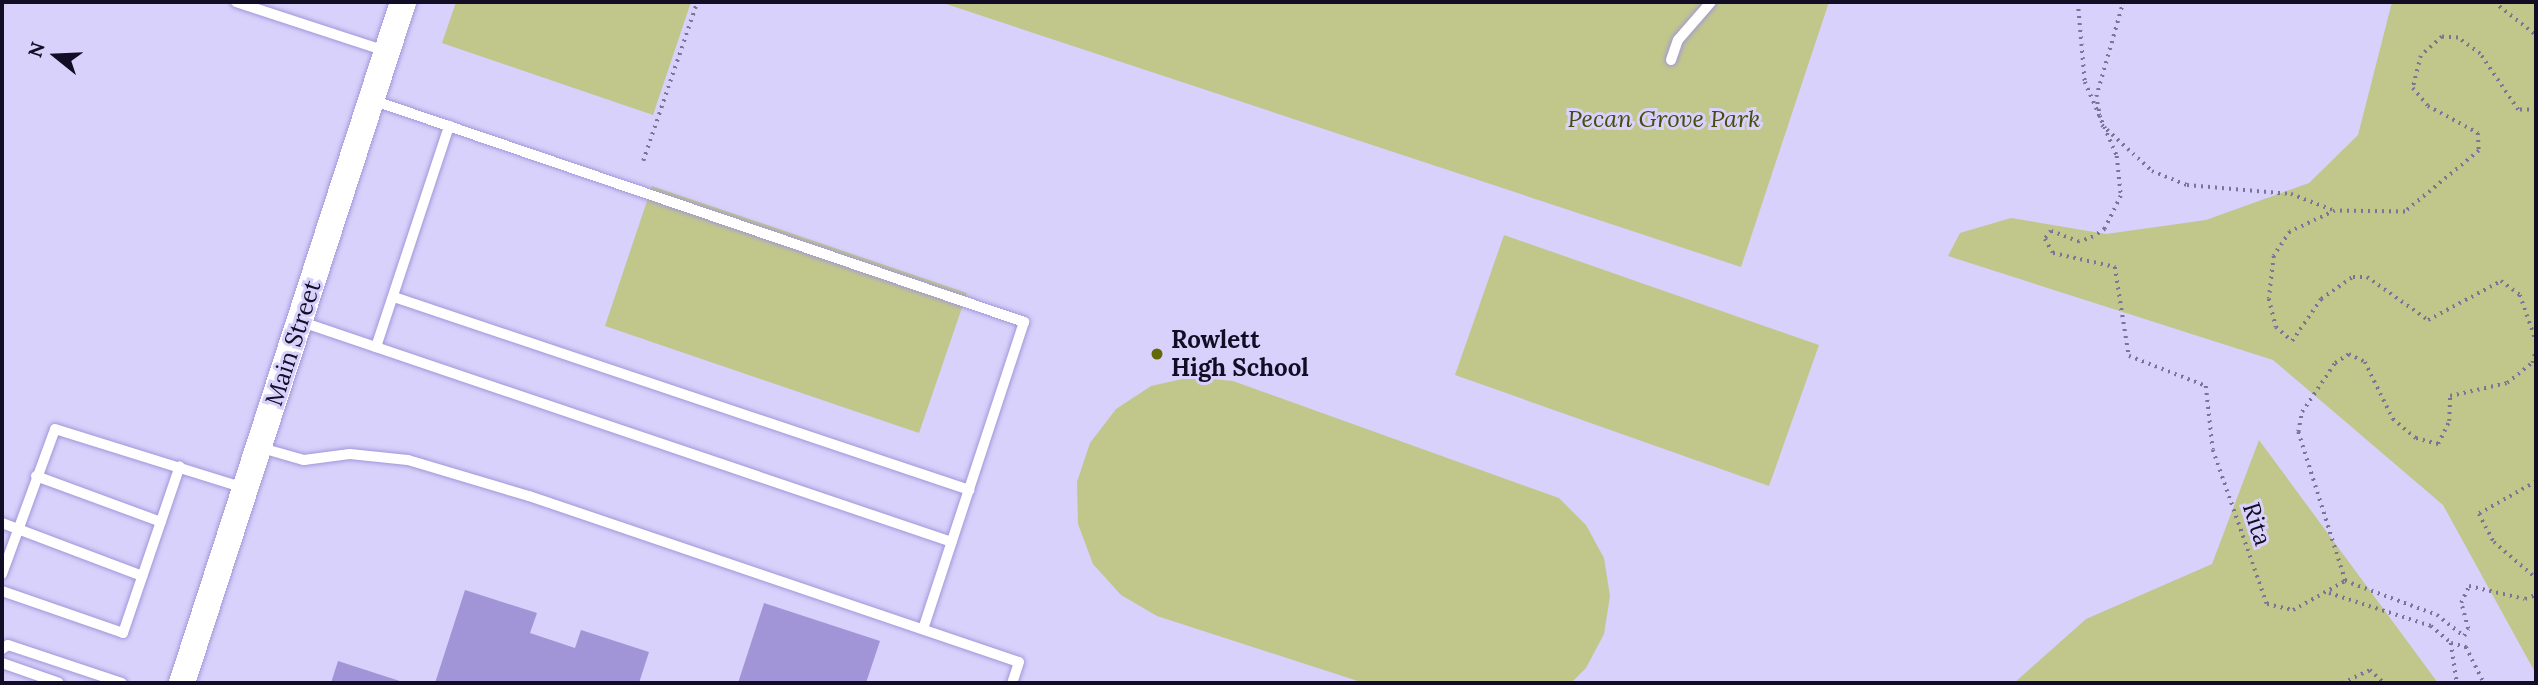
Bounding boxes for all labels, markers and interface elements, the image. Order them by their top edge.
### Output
north arrow [21,21,91,91]
text: N [22,39,50,60]
park label: Pecan Grove Park [1567,105,1761,133]
street label: Main Street [259,277,327,409]
place label: Rowlett High School [1171,326,1309,382]
marker: Rowlett High School [1149,346,1165,362]
street label: Rita [2237,499,2277,549]

